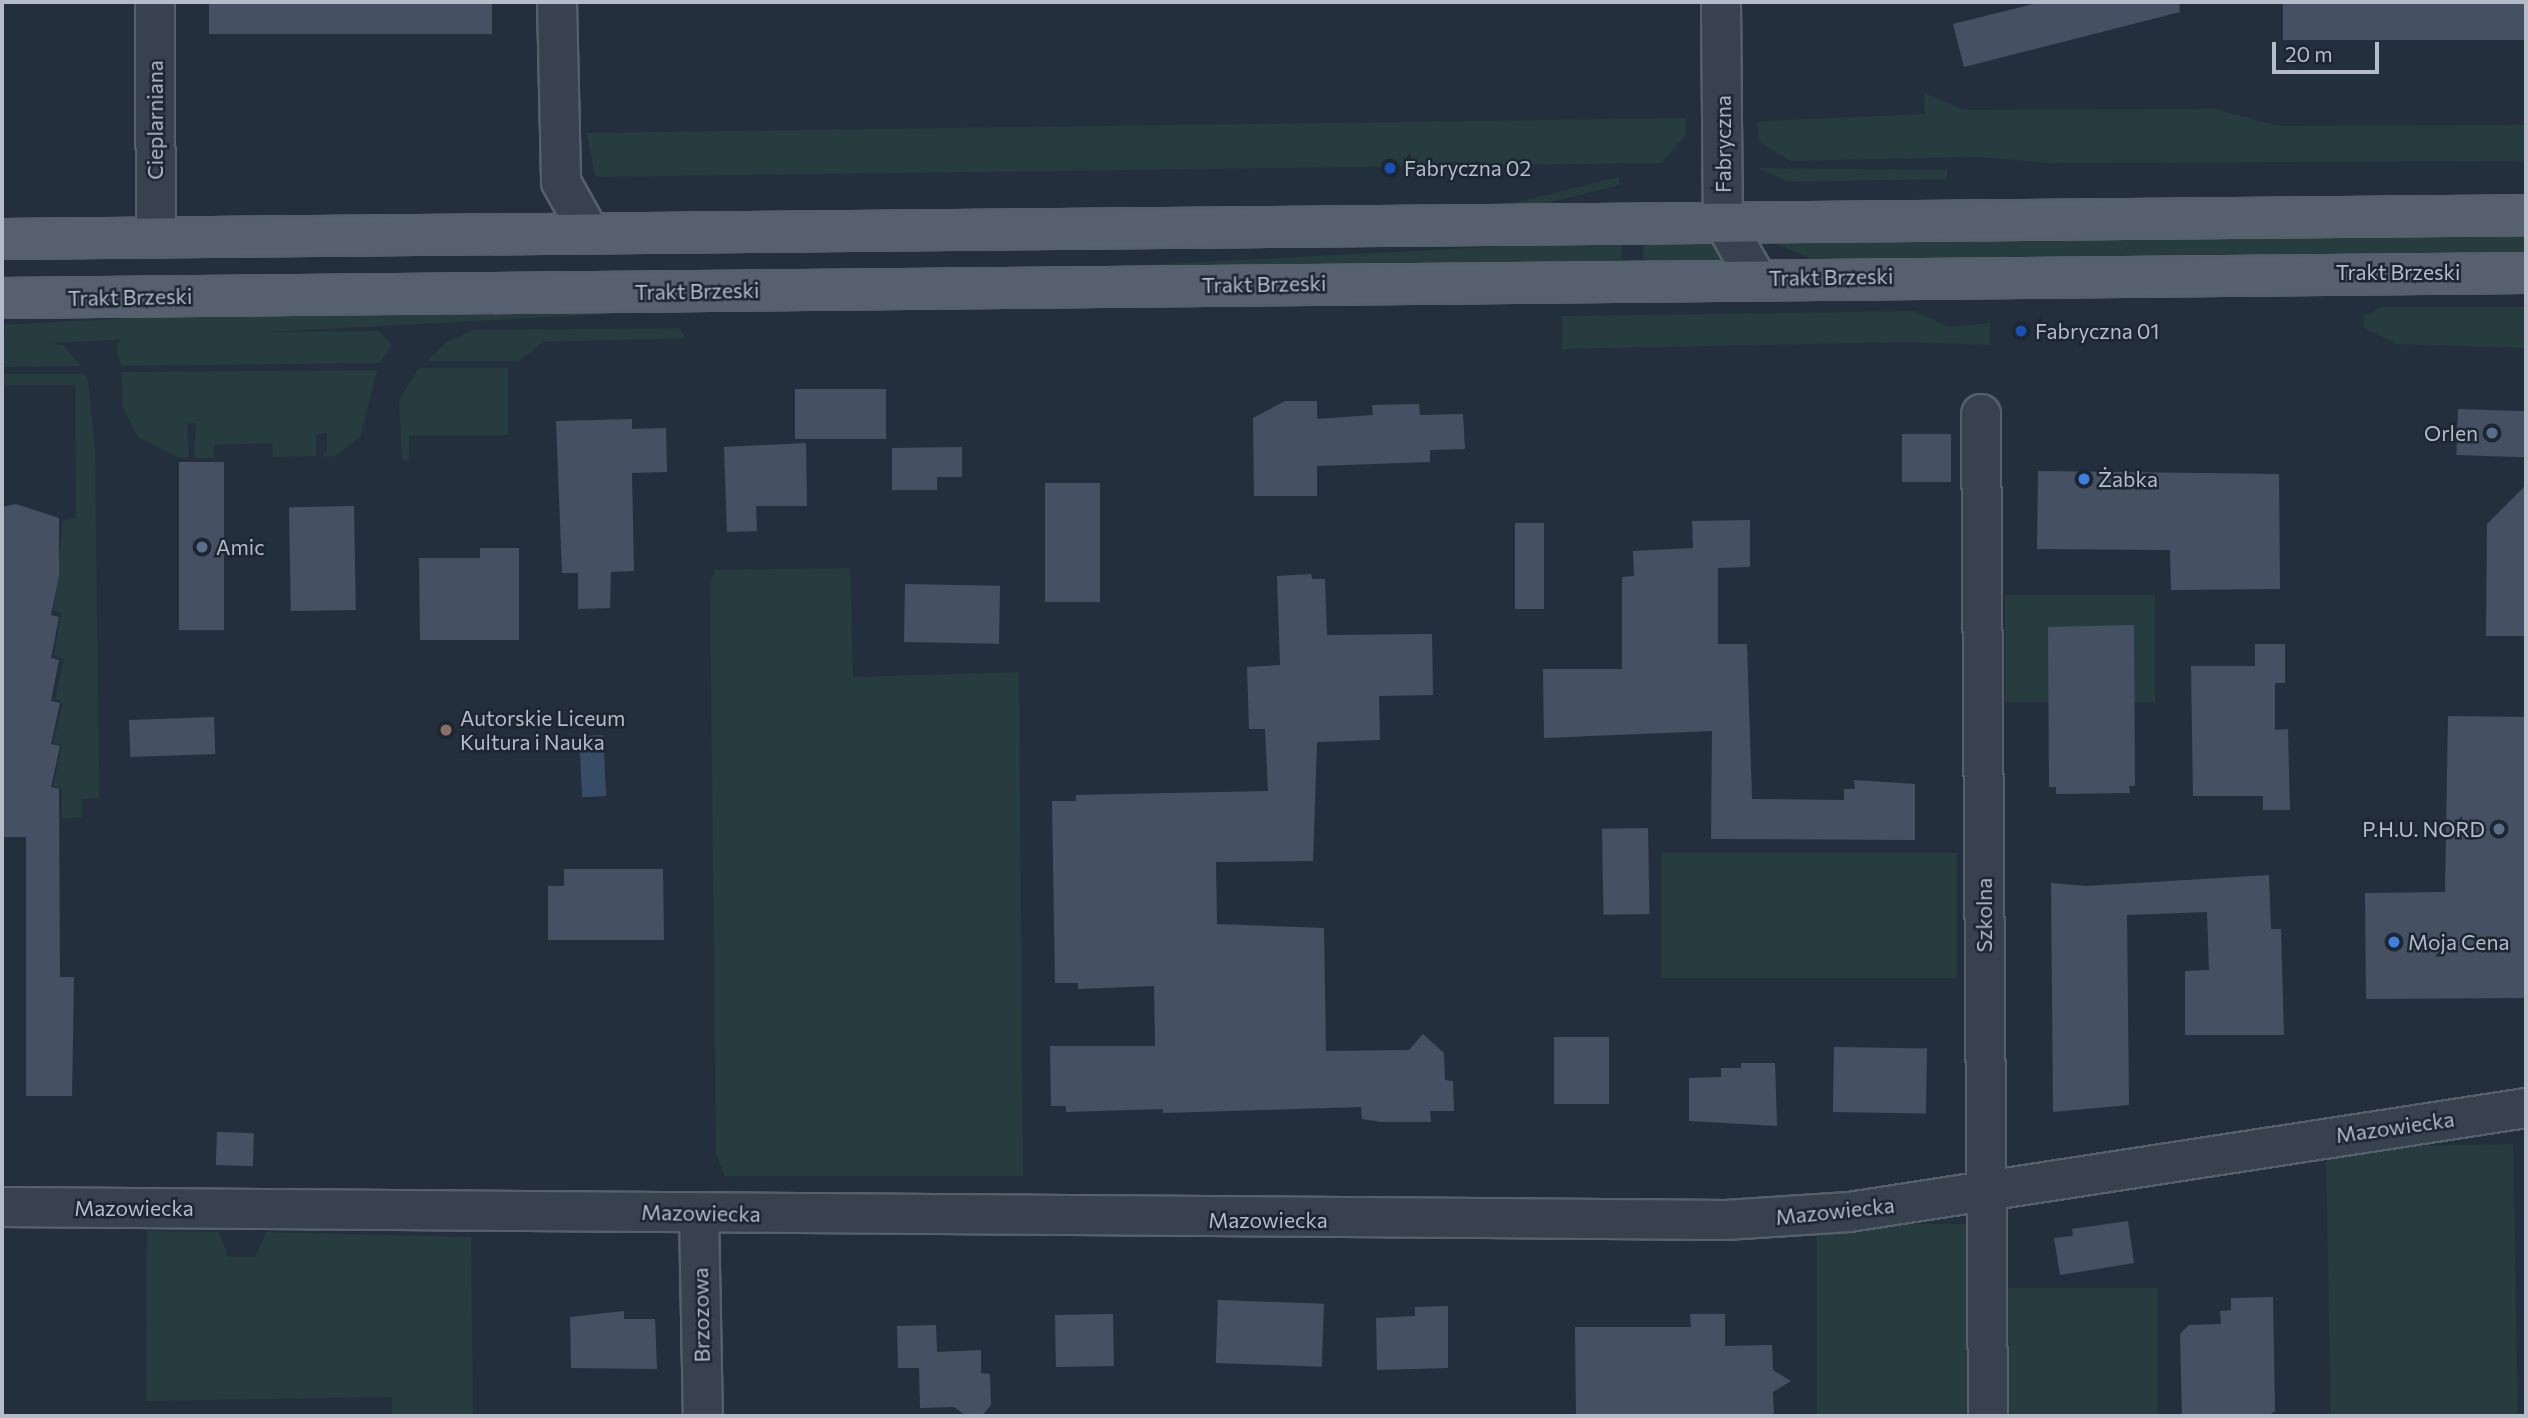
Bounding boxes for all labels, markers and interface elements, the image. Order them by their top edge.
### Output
scale bar [2276,28,2383,72]
text: 20 m [2285,41,2333,66]
street label: Cieplarniana [142,60,168,180]
street label: Fabryczna [1710,95,1736,193]
place label: Fabryczna 02 [1404,155,1531,181]
marker: Fabryczna 02 [1382,160,1398,176]
street label: Trakt Brzeski [2336,259,2460,285]
street label: Trakt Brzeski [1768,263,1894,291]
street label: Trakt Brzeski [1201,270,1327,298]
street label: Trakt Brzeski [634,277,760,305]
street label: Trakt Brzeski [67,283,193,311]
place label: Fabryczna 01 [2035,318,2159,344]
marker: Fabryczna 01 [2013,323,2029,339]
place label: Orlen [2424,420,2478,446]
marker: Orlen [2484,425,2500,441]
place label: Żabka [2098,466,2158,492]
marker: Żabka [2076,471,2092,487]
place label: Amic [216,534,265,560]
marker: Amic [194,539,210,555]
place label: Autorskie Liceum Kultura i Nauka [460,705,625,755]
marker: Autorskie Liceum Kultura i Nauka [438,722,454,738]
place label: P.H.U. NORD [2362,816,2485,842]
marker: P.H.U. NORD [2491,821,2507,837]
street label: Szkolna [1971,878,1997,952]
place label: Moja Cena [2408,929,2509,955]
marker: Moja Cena [2386,934,2402,950]
street label: Mazowiecka [2334,1106,2456,1148]
street label: Mazowiecka [1774,1192,1896,1230]
street label: Mazowiecka [74,1195,194,1221]
street label: Mazowiecka [641,1199,761,1227]
street label: Mazowiecka [1208,1207,1328,1233]
street label: Brzozowa [688,1267,714,1363]

